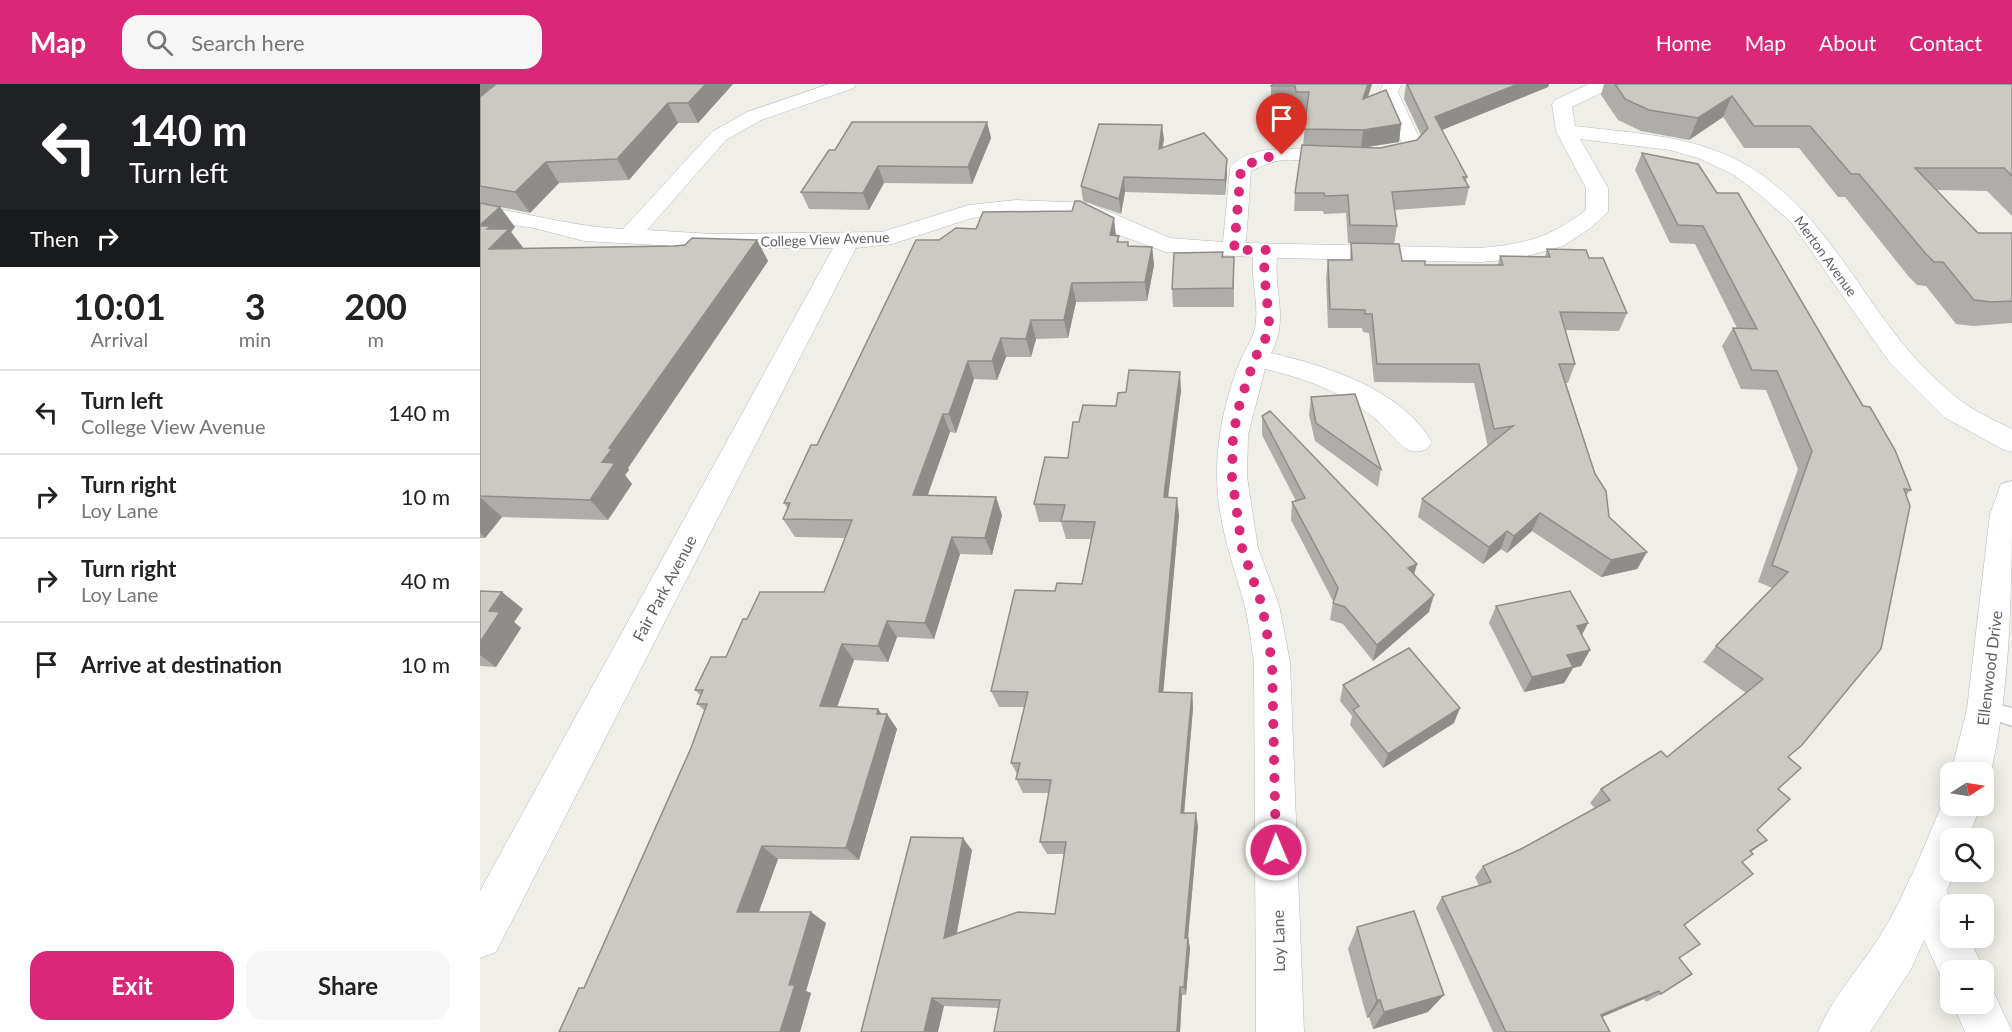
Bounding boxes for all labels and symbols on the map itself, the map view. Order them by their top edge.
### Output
pin [1256,93,1307,155]
street label: Merton Avenue [1791,212,1861,300]
street label: College View Avenue [760,228,890,250]
street label: Fair Park Avenue [628,532,700,644]
street label: Ellenwood Drive [1973,609,2005,727]
north arrow [1940,762,1994,816]
position arrow [1244,818,1308,882]
street label: Loy Lane [1268,910,1288,972]

